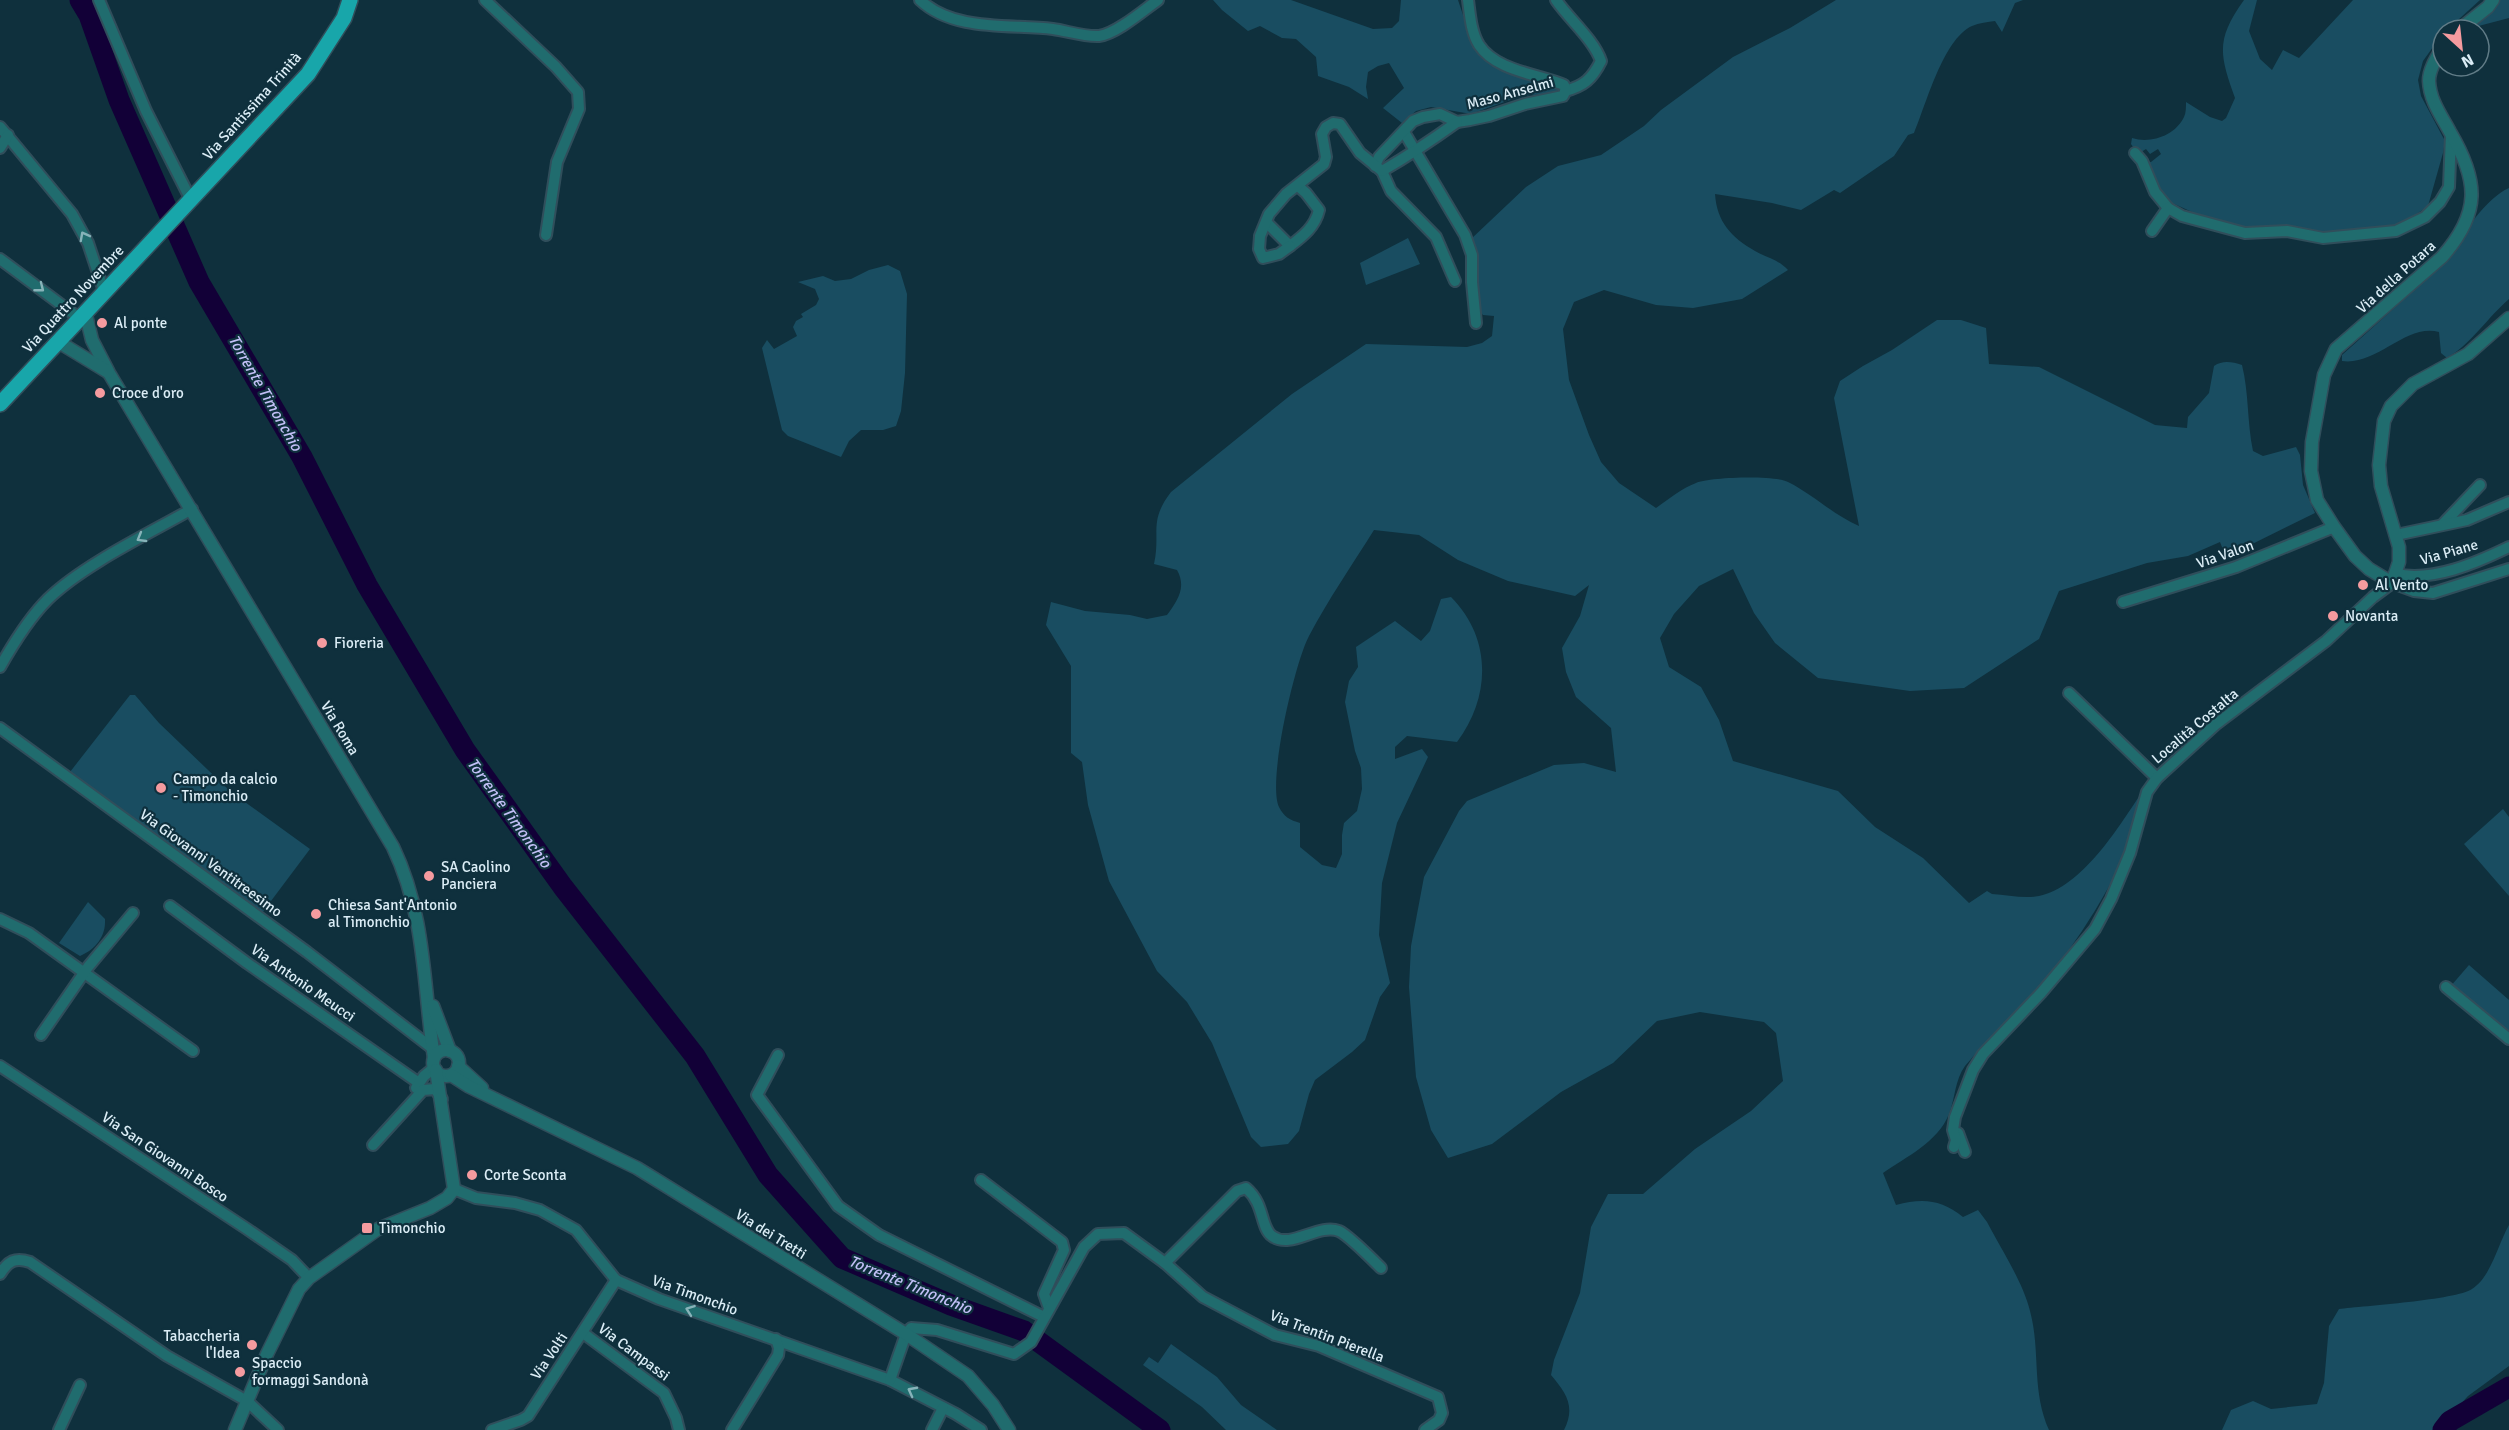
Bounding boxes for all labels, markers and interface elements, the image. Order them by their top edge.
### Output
north arrow [2431,18,2491,78]
street label: Via Santissima Trinità [199,48,305,164]
text: N [2458,49,2477,72]
street label: Maso Anselmi [1465,73,1555,113]
one-way arrow [80,232,91,242]
street label: Via della Potara [2353,237,2439,317]
street label: Via Quattro Novembre [19,242,127,356]
one-way arrow [33,280,44,291]
place label: Al ponte [114,314,167,332]
marker: Al ponte [95,316,109,330]
water label: Torrente Timonchio [224,331,307,455]
place label: Croce d'oro [112,384,184,402]
marker: Croce d'oro [93,386,107,400]
one-way arrow [137,531,147,542]
street label: Via Piane [2418,535,2480,569]
street label: Via Valon [2194,536,2256,572]
place label: Al Vento [2375,576,2428,594]
marker: Al Vento [2356,578,2370,592]
place label: Novanta [2345,607,2398,625]
marker: Novanta [2326,609,2340,623]
place label: Fioreria [334,634,384,652]
marker: Fioreria [315,636,329,650]
street label: Località Costalta [2148,685,2242,767]
street label: Via Roma [317,698,363,758]
water label: Torrente Timonchio [462,754,556,872]
place label: Campo da calcio - Timonchio [173,770,278,805]
marker: Campo da calcio - Timonchio [154,781,168,795]
street label: Via Giovanni Ventitreesimo [136,805,286,921]
place label: SA Caolino Panciera [441,858,511,893]
marker: SA Caolino Panciera [422,869,436,883]
place label: Chiesa Sant'Antonio al Timonchio [328,896,457,931]
marker: Chiesa Sant'Antonio al Timonchio [309,907,323,921]
street label: Via Antonio Meucci [247,940,359,1026]
street label: Via San Giovanni Bosco [98,1108,232,1206]
place label: Corte Sconta [484,1166,567,1184]
marker: Corte Sconta [465,1168,479,1182]
street label: Via dei Tretti [732,1205,810,1263]
place label: Timonchio [379,1219,446,1237]
marker: Timonchio [360,1221,374,1235]
water label: Torrente Timonchio [846,1251,975,1319]
street label: Via Timonchio [650,1271,741,1319]
one-way arrow [685,1304,696,1317]
street label: Via Trentin Pierella [1267,1306,1387,1366]
street label: Via Campassi [595,1319,673,1385]
place label: Tabaccheria l'Idea [163,1327,240,1362]
street label: Via Volti [527,1329,571,1383]
marker: Tabaccheria l'Idea [245,1338,259,1352]
place label: Spaccio formaggi Sandonà [252,1354,369,1389]
marker: Spaccio formaggi Sandonà [233,1365,247,1379]
one-way arrow [908,1387,918,1398]

